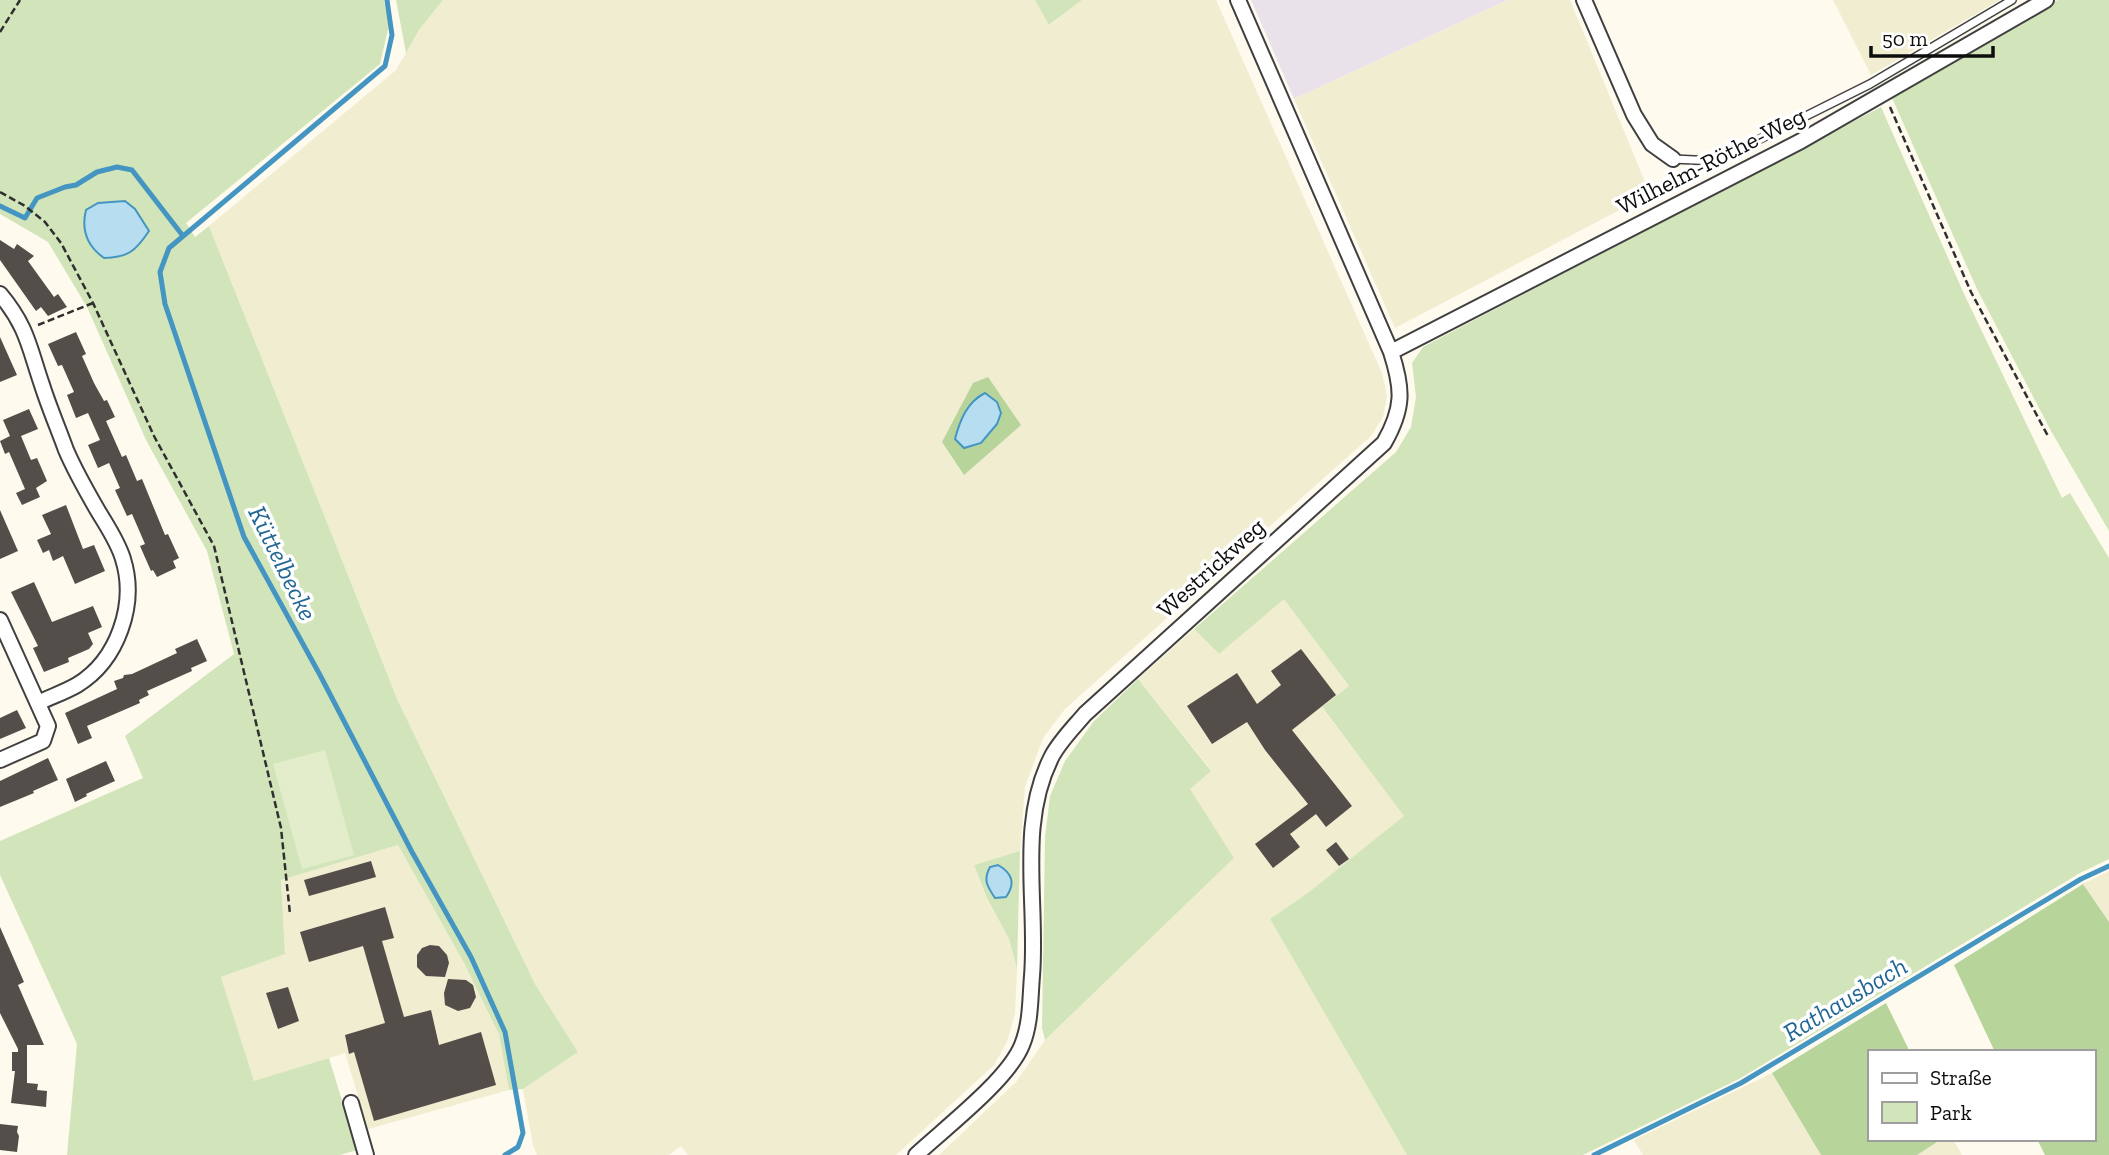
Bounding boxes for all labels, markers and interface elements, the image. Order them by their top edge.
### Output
scale bar [1871,14,1994,58]
text: 50 m [1882,26,1928,51]
street label: Wilhelm-Röthe-Weg [1612,100,1810,221]
water label: Küttelbecke [242,500,324,626]
street label: Westrickweg [1151,512,1271,624]
water label: Rathausbach [1777,950,1913,1048]
legend [1868,1050,2095,1141]
text: Straße [1930,1065,1992,1090]
text: Park [1930,1100,1972,1125]

